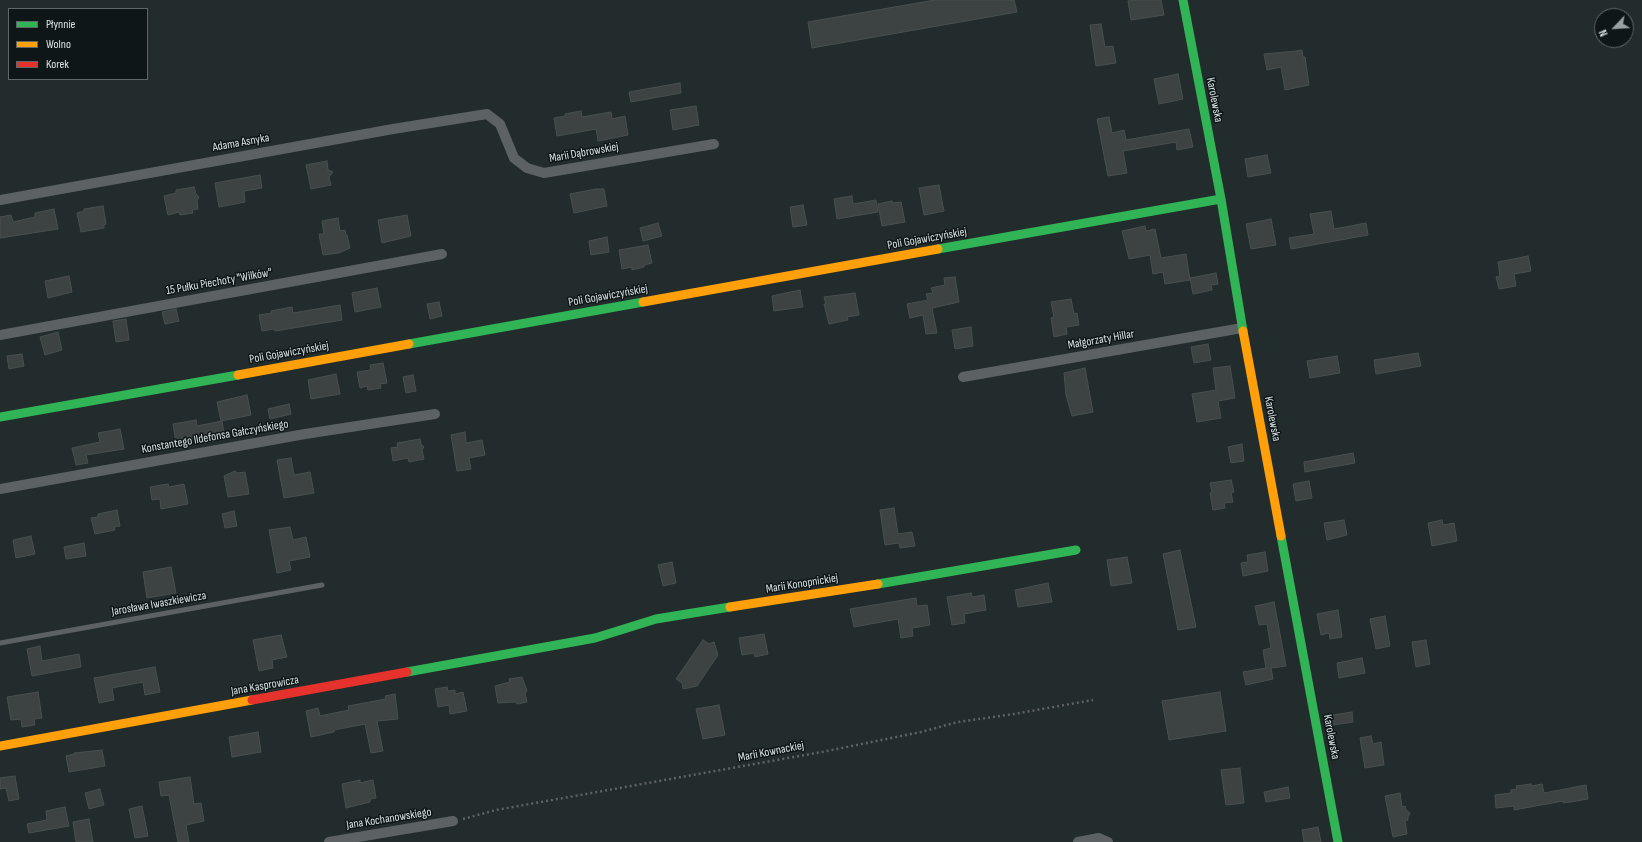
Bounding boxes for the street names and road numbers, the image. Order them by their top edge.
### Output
street label: Karolewska [1203,76,1225,124]
street label: Adama Asnyka [212,131,270,155]
street label: Marii Dąbrowskiej [548,140,620,166]
street label: Poli Gojawiczyńskiej [886,225,968,253]
street label: 15 Pułku Piechoty "Wilków" [165,266,273,298]
street label: Poli Gojawiczyńskiej [567,282,649,310]
street label: Małgorzaty Hillar [1067,327,1135,353]
street label: Poli Gojawiczyńskiej [248,339,330,367]
street label: Karolewska [1261,395,1283,443]
street label: Konstantego Ildefonsa Gałczyńskiego [140,417,290,457]
street label: Marii Konopnickiej [765,571,839,597]
street label: Jarosława Iwaszkiewicza [111,589,207,619]
street label: Jana Kasprowicza [230,673,300,699]
street label: Karolewska [1320,713,1342,761]
street label: Marii Kownackiej [737,739,805,765]
street label: Jana Kochanowskiego [345,805,433,833]

